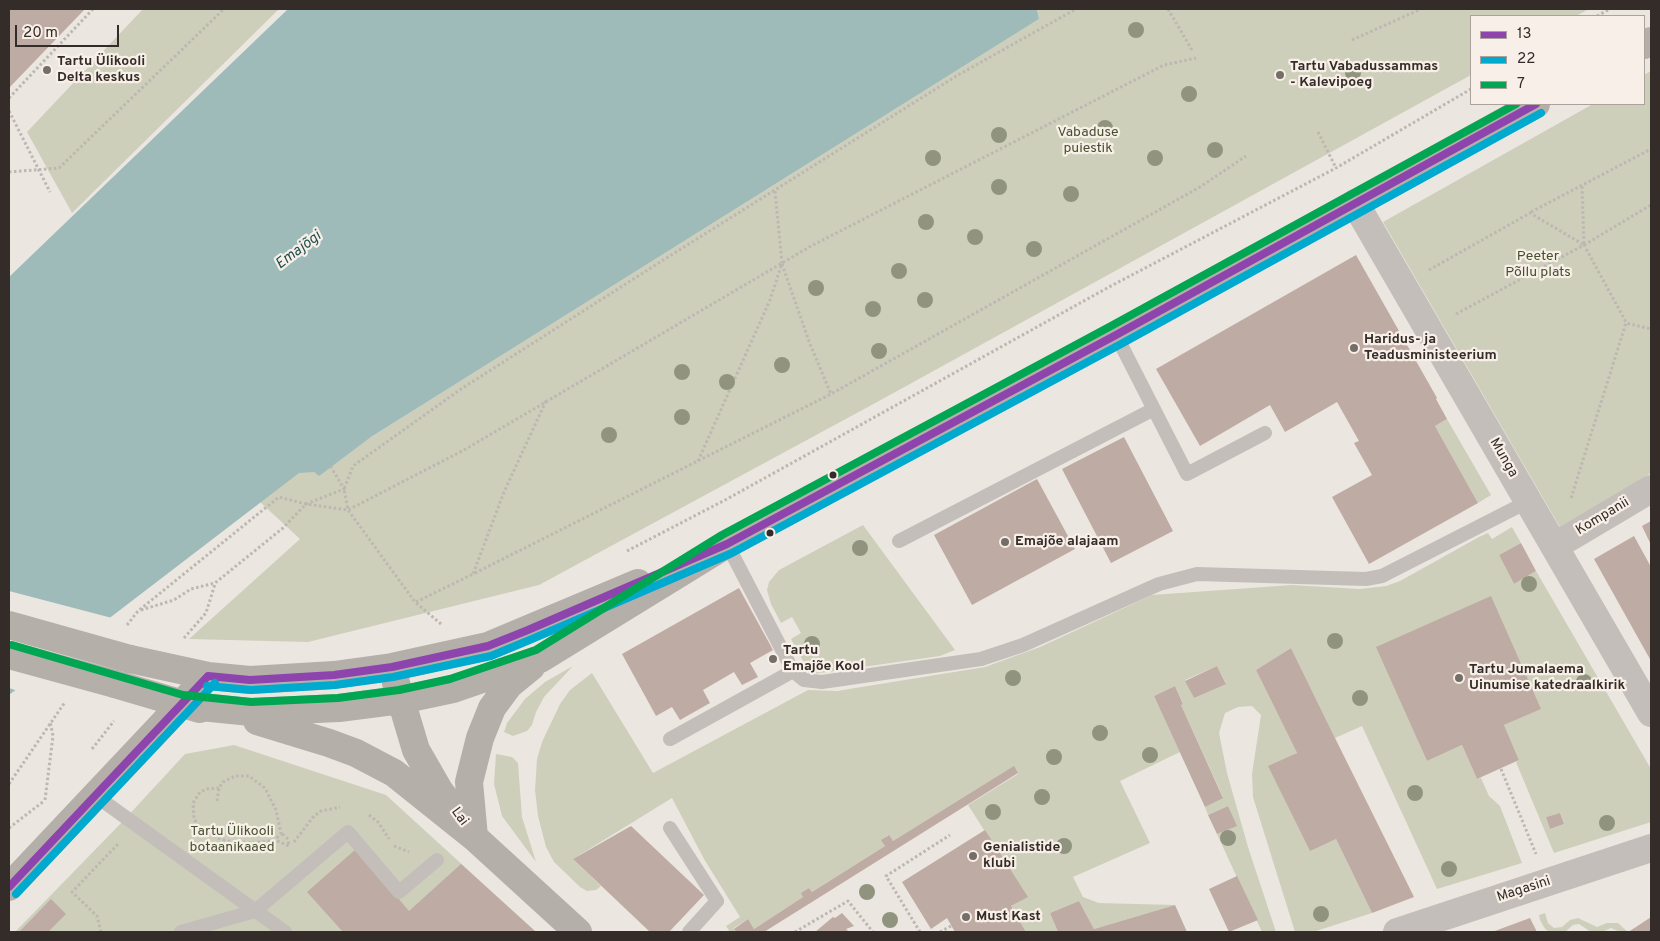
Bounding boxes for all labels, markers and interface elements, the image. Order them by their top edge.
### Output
scale bar [18,15,121,47]
legend [1470,15,1645,105]
text: 20 m [23,24,58,43]
text: 13 [1517,25,1532,44]
text: 22 [1517,50,1535,69]
place label: Tartu Ülikooli Delta keskus [57,54,145,86]
place label: Tartu Vabadussammas - Kalevipoeg [1290,59,1438,92]
marker: Tartu Ülikooli Delta keskus [41,64,53,76]
marker: Tartu Vabadussammas - Kalevipoeg [1274,69,1286,81]
text: 7 [1517,75,1525,94]
park label: Vabaduse puiestik [1058,125,1118,158]
water label: Emajõgi [273,228,325,274]
park label: Peeter Põllu plats [1505,249,1571,282]
place label: Haridus- ja Teadusministeerium [1364,332,1497,364]
marker: Haridus- ja Teadusministeerium [1348,342,1360,354]
street label: Munga [1485,435,1521,481]
unlabelled marker [828,470,838,480]
street label: Kompanii [1573,495,1633,539]
unlabelled marker [765,528,775,538]
place label: Emajõe alajaam [1015,534,1118,550]
marker: Emajõe alajaam [999,536,1011,548]
place label: Tartu Emajõe Kool [783,643,864,676]
marker: Tartu Emajõe Kool [767,653,779,665]
place label: Tartu Jumalaema Uinumise katedraalkirik [1469,662,1625,694]
marker: Tartu Jumalaema Uinumise katedraalkirik [1453,672,1465,684]
street label: Lai [447,804,471,830]
park label: Tartu Ülikooli botaanikaaed [189,824,275,856]
place label: Genialistide klubi [983,840,1060,872]
marker: Genialistide klubi [967,850,979,862]
street label: Magasini [1495,873,1553,907]
place label: Must Kast [976,909,1041,925]
marker: Must Kast [960,911,972,923]

